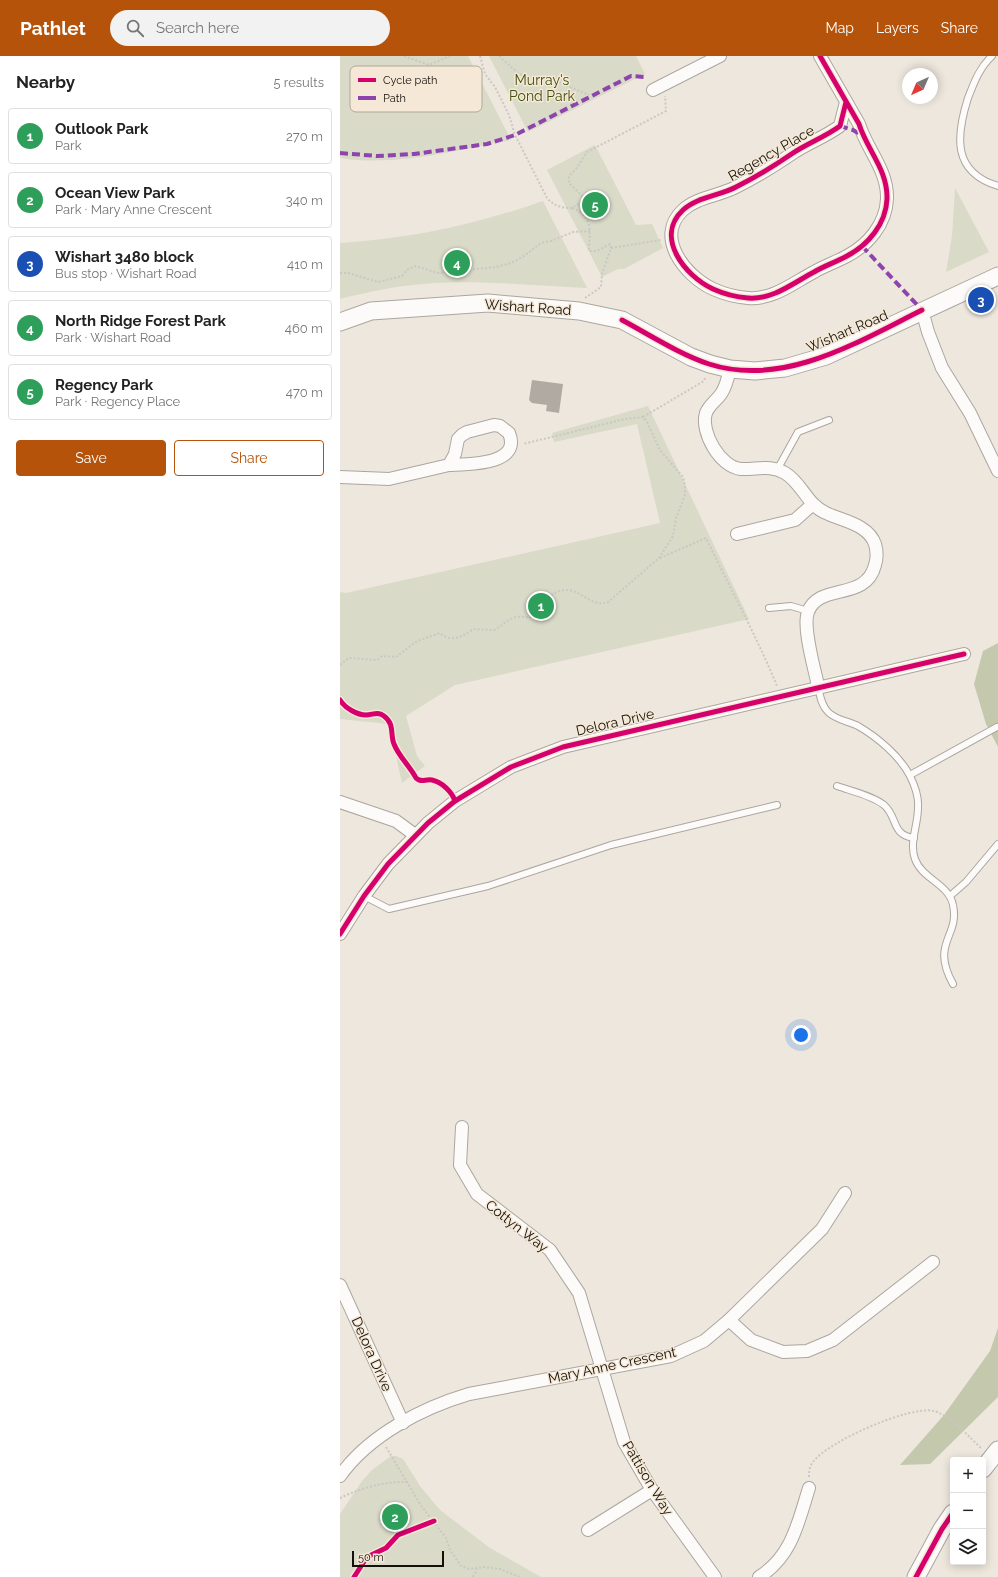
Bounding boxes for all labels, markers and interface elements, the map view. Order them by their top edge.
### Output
search box [110,10,390,46]
text: Pathlet [20,17,86,39]
icon: search [124,17,146,39]
text: Search here [156,19,239,37]
text: Map [826,20,854,36]
text: Layers [876,20,919,36]
text: Share [941,20,978,36]
legend [350,66,482,112]
north arrow [902,68,938,104]
text: Nearby [16,72,75,92]
park label: Murray's Pond Park [509,72,576,104]
text: Cycle path [383,74,437,87]
text: 5 results [273,75,324,90]
text: Path [383,92,406,105]
text: Outlook Park [55,120,148,138]
street label: Regency Place [725,122,817,184]
text: 1 [27,129,33,144]
text: 270 m [286,129,323,144]
text: Park [55,138,82,153]
text: Ocean View Park [55,184,175,202]
pin: 5 [582,190,608,220]
text: 2 [26,193,34,208]
text: 340 m [286,193,323,208]
text: Park · Mary Anne Crescent [55,202,212,217]
text: Wishart 3480 block [55,248,194,266]
pin: 4 [444,248,470,278]
text: 3 [26,257,34,272]
text: 410 m [287,257,323,272]
text: Bus stop · Wishart Road [55,266,197,281]
pin: 3 [968,285,994,315]
street label: Wishart Road [484,296,572,318]
street label: Wishart Road [804,307,890,355]
text: North Ridge Forest Park [55,312,226,330]
text: 4 [26,321,34,336]
text: 460 m [285,321,323,336]
text: Park · Wishart Road [55,330,171,345]
text: Regency Park [55,376,153,394]
text: 5 [26,385,34,400]
text: 470 m [286,385,323,400]
text: Park · Regency Place [55,394,180,409]
button: Save [16,440,166,476]
button: Share [174,440,324,476]
pin: 1 [528,591,554,621]
street label: Delora Drive [574,705,656,739]
your location [791,1025,811,1045]
street label: Cottyn Way [483,1197,552,1256]
street label: Delora Drive [348,1314,396,1394]
street label: Mary Anne Crescent [546,1344,678,1386]
street label: Pattison Way [620,1438,677,1518]
map controls [950,1457,986,1565]
button: + [950,1457,986,1493]
button: − [950,1493,986,1529]
pin: 2 [382,1502,408,1532]
button: layers [950,1529,986,1565]
scale bar [352,1549,444,1568]
text: 50 m [358,1551,384,1564]

